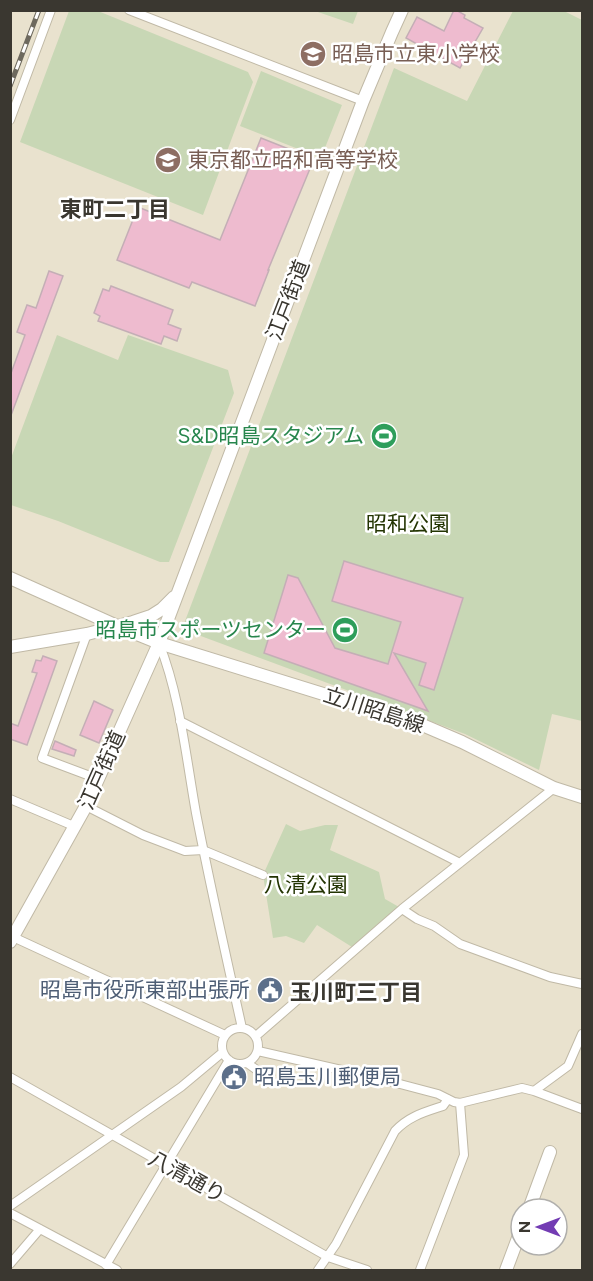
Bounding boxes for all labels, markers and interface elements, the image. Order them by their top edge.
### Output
school or university icon: 昭島市立東小学校 [298,39,328,69]
place label: 昭島市立東小学校 [332,41,500,66]
school or university icon: 東京都立昭和高等学校 [153,145,183,175]
place label: 東京都立昭和高等学校 [188,147,398,172]
district label: 東町二丁目 [60,196,170,223]
street label: 江戸街道 [261,256,314,344]
sports icon: S&D昭島スタジアム [369,421,399,451]
place label: S&D昭島スタジアム [178,423,364,448]
park label: 昭和公園 [366,511,450,536]
sports icon: 昭島市スポーツセンター [330,615,360,645]
place label: 昭島市スポーツセンター [95,617,326,642]
street label: 立川昭島線 [320,681,428,738]
street label: 江戸街道 [73,726,130,813]
park label: 八清公園 [264,872,348,897]
public building icon: 昭島市役所東部出張所 [255,975,285,1005]
place label: 昭島市役所東部出張所 [40,977,250,1002]
district label: 玉川町三丁目 [290,979,422,1006]
public building icon: 昭島玉川郵便局 [219,1062,249,1092]
place label: 昭島玉川郵便局 [254,1064,401,1089]
street label: 八清通り [144,1145,230,1208]
north arrow [509,1197,569,1257]
text: N [515,1221,534,1233]

